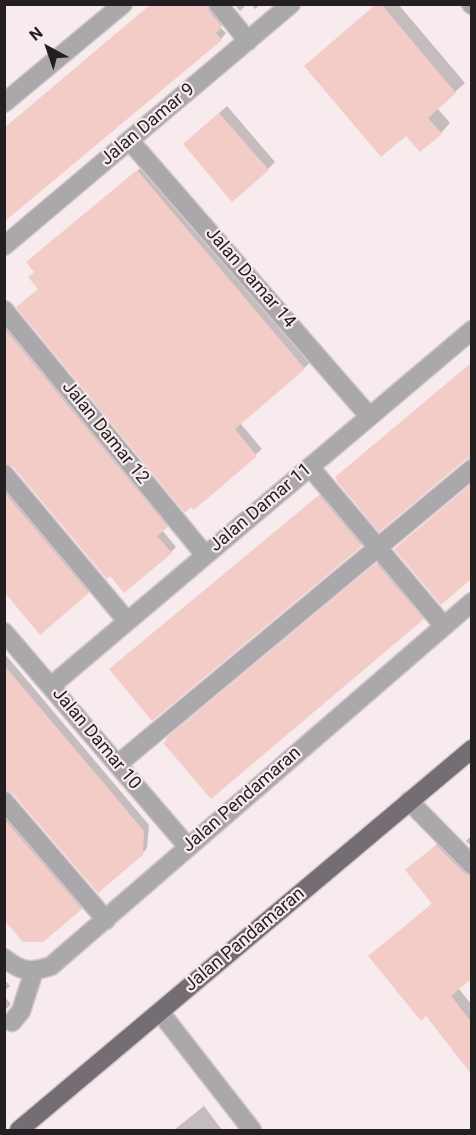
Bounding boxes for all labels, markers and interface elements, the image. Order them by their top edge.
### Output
north arrow [18,18,78,78]
text: N [26,23,47,45]
street label: Jalan Damar 9 [97,79,199,171]
street label: Jalan Damar 14 [200,223,300,333]
street label: Jalan Damar 12 [57,377,153,489]
street label: Jalan Damar 11 [206,459,316,557]
street label: Jalan Damar 10 [47,684,145,794]
street label: Jalan Pendamaran [178,743,306,857]
street label: Jalan Pandamaran [180,883,310,997]

